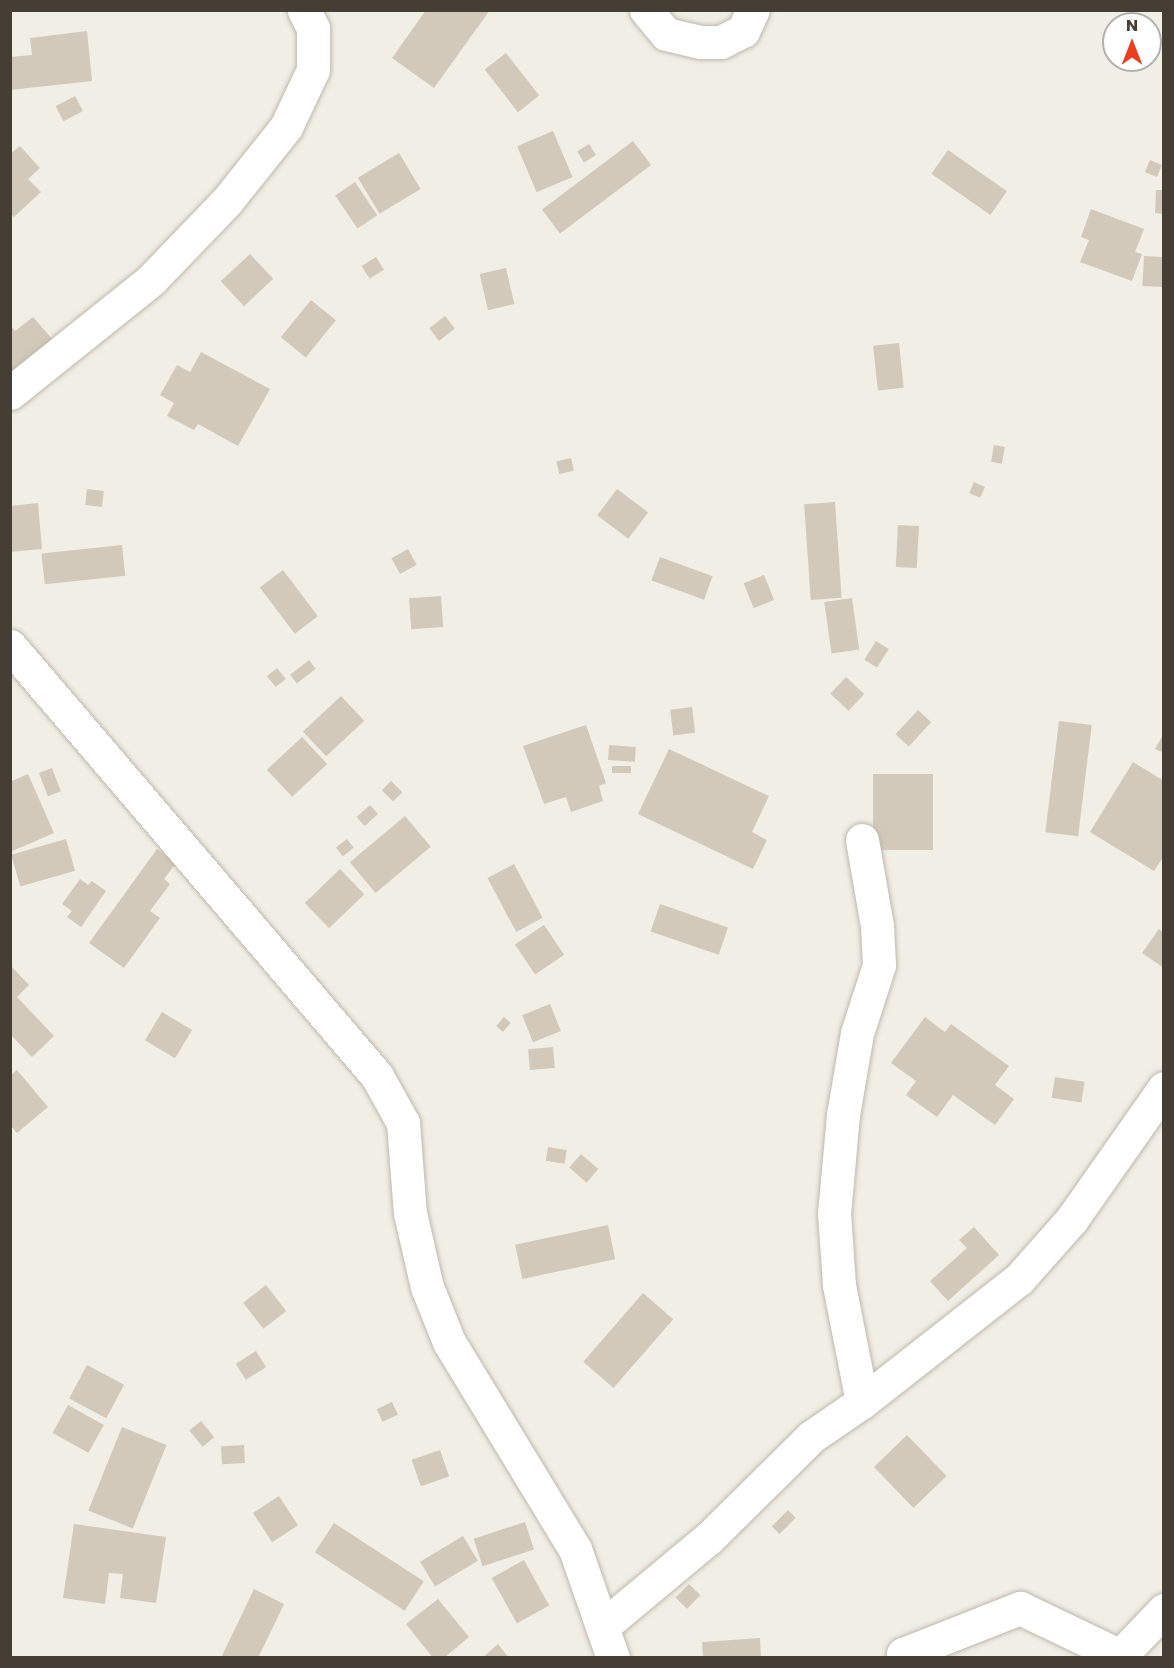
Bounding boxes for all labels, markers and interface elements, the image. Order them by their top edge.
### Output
north arrow [1102,12,1162,72]
text: N [1126,14,1138,37]

